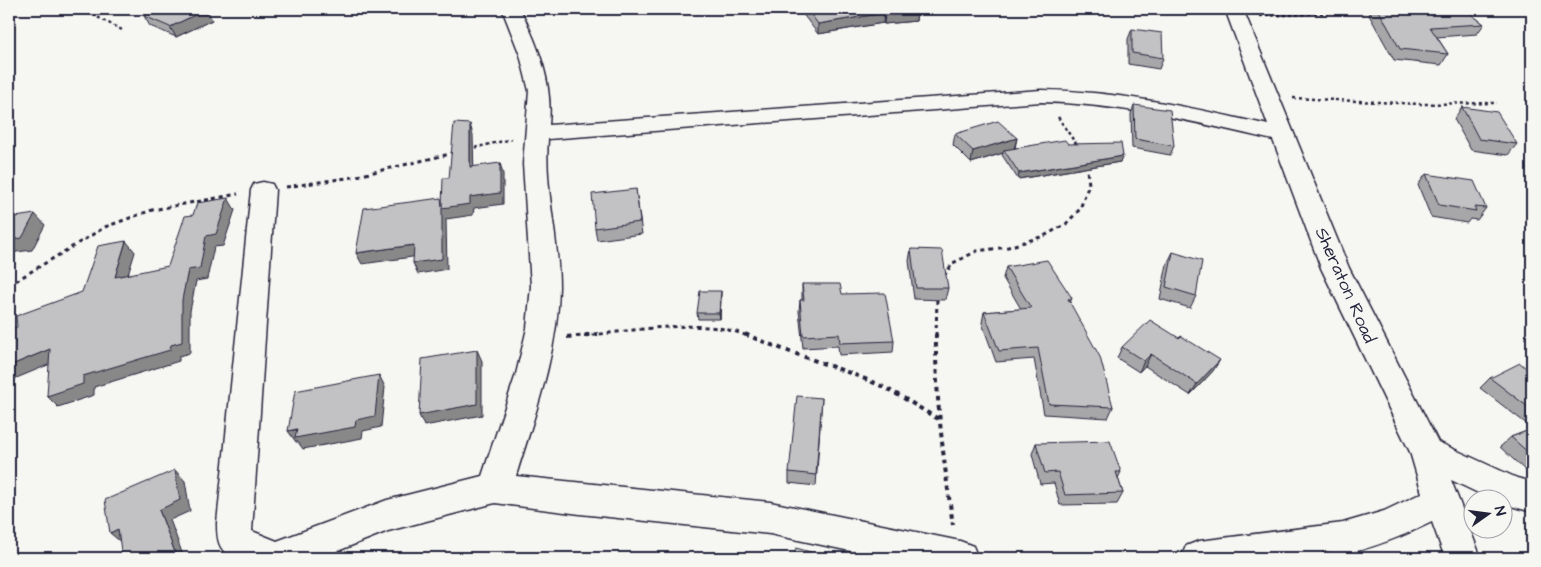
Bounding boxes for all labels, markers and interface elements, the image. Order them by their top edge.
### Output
street label: Sheraton Road [1309,223,1382,347]
north arrow [1464,490,1514,540]
text: N [1489,504,1510,518]

